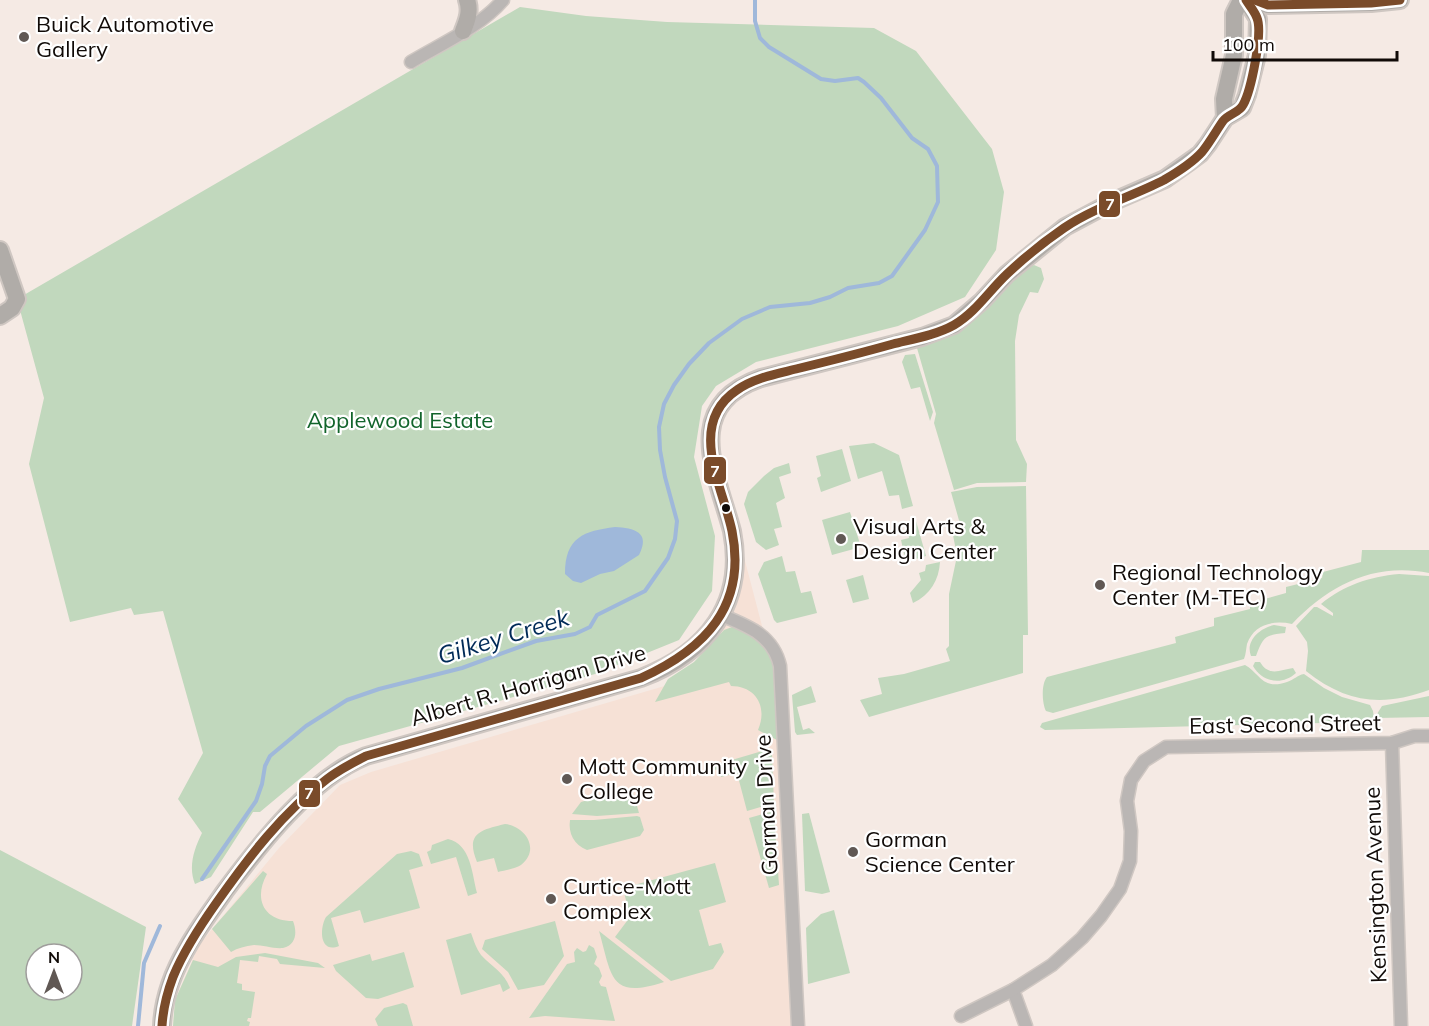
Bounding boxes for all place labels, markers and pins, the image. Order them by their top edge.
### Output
place label: Buick Automotive Gallery [36,10,214,63]
marker: Buick Automotive Gallery [17,30,31,44]
unlabelled marker [720,502,732,514]
place label: Visual Arts & Design Center [853,512,996,565]
marker: Visual Arts & Design Center [834,532,848,546]
place label: Regional Technology Center (M-TEC) [1112,558,1323,611]
marker: Regional Technology Center (M-TEC) [1093,578,1107,592]
place label: Mott Community College [579,752,747,805]
marker: Mott Community College [560,772,574,786]
place label: Gorman Science Center [865,825,1015,878]
marker: Gorman Science Center [846,845,860,859]
place label: Curtice-Mott Complex [563,872,691,925]
marker: Curtice-Mott Complex [544,892,558,906]

